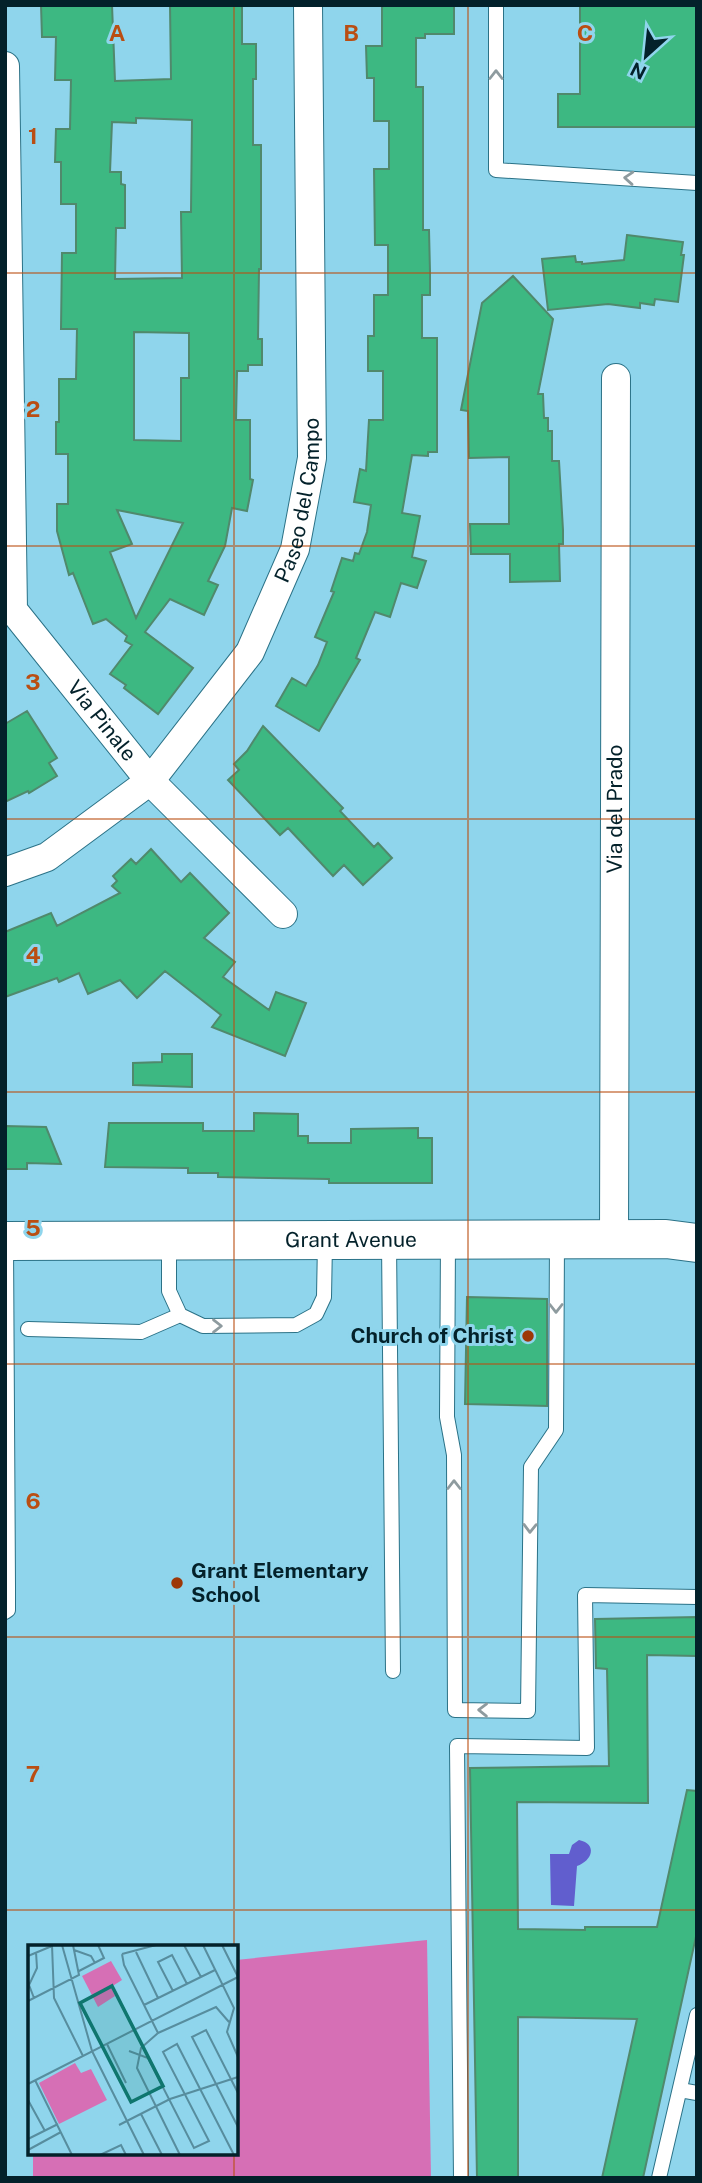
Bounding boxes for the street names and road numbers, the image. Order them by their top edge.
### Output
street label: Paseo del Campo [269,418,324,586]
street label: Via Pinale [62,675,142,766]
street label: Via del Prado [602,744,627,874]
street label: Grant Avenue [285,1227,417,1252]

